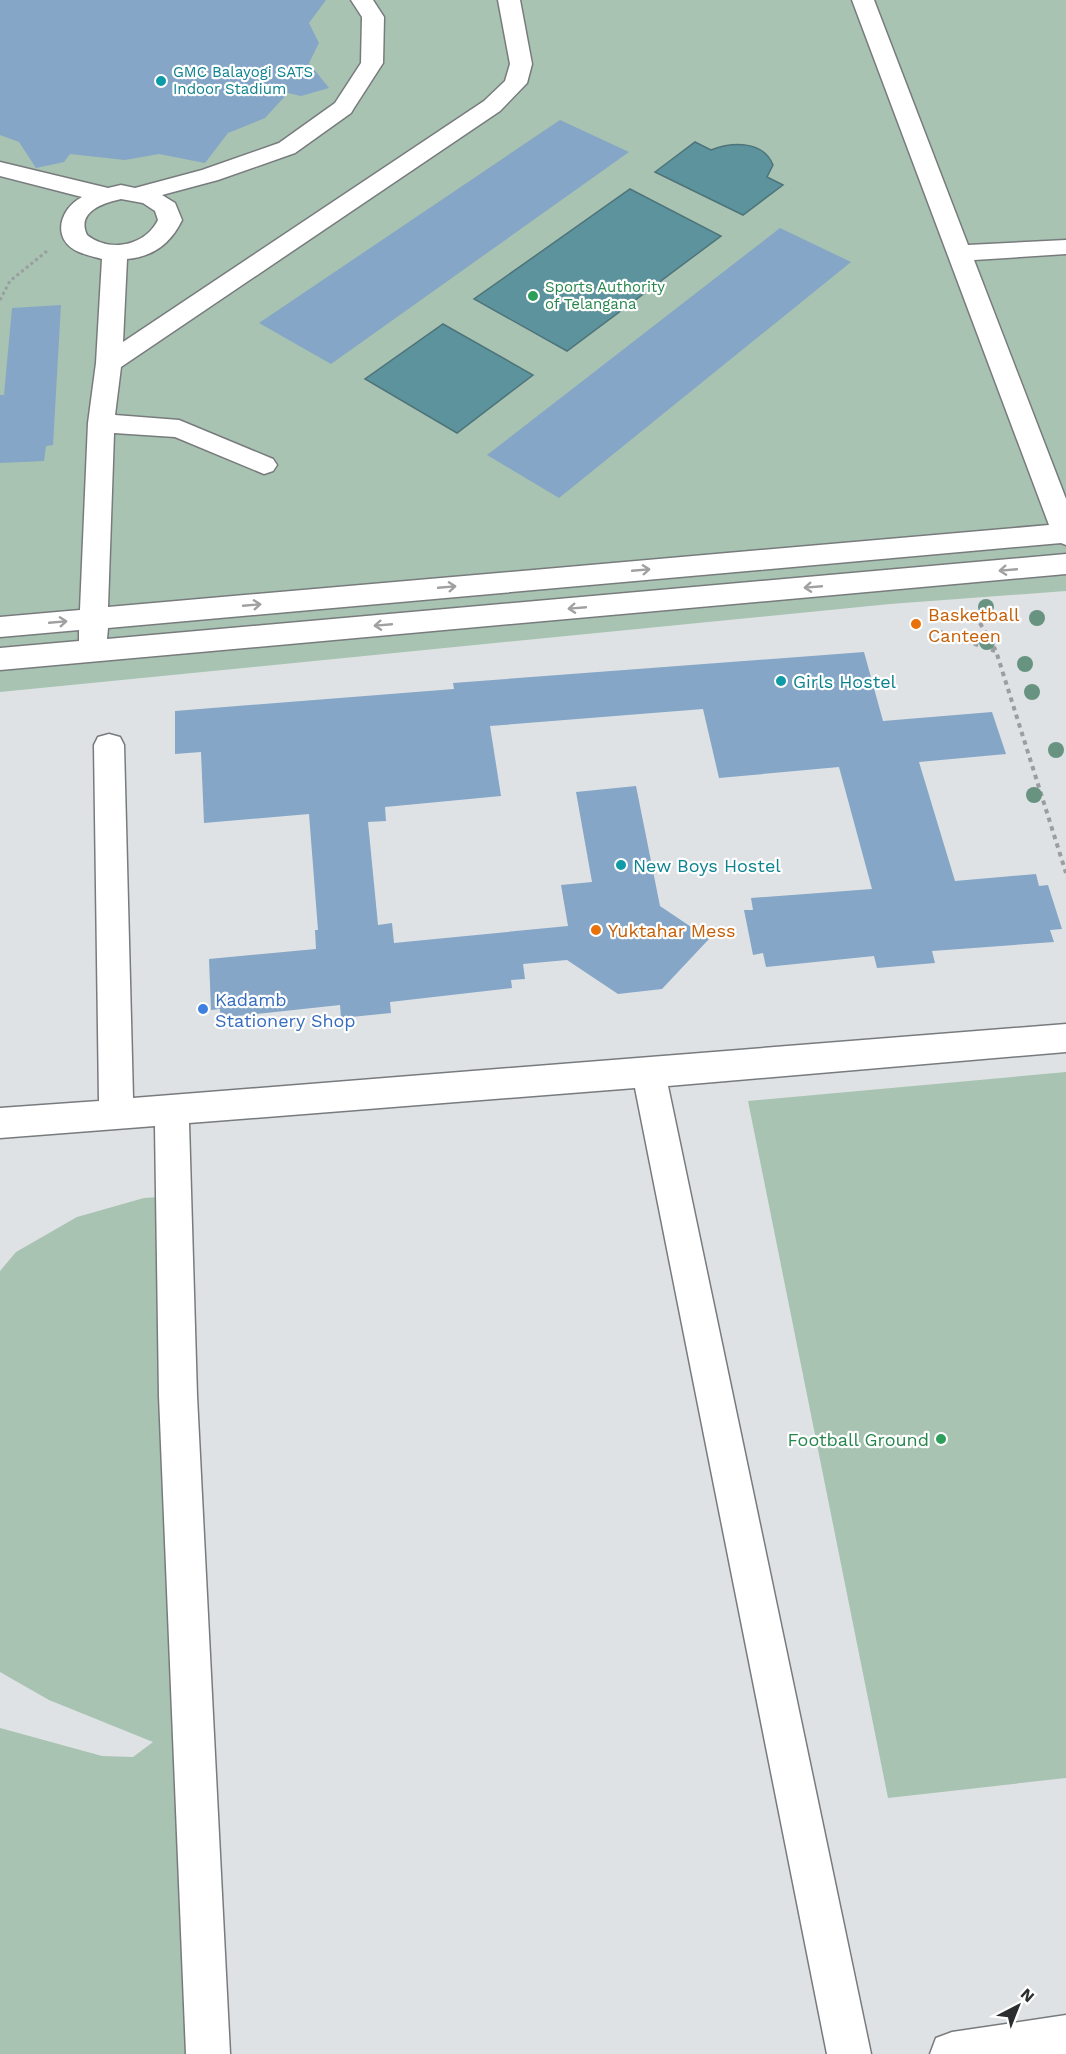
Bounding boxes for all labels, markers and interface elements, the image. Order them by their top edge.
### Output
place label: GMC Balayogi SATS Indoor Stadium [173,63,313,98]
marker: GMC Balayogi SATS Indoor Stadium [154,74,168,88]
place label: Sports Authority of Telangana [545,278,665,313]
marker: Sports Authority of Telangana [526,289,540,303]
one-way arrow [630,564,650,575]
one-way arrow [998,565,1018,576]
one-way arrow [436,581,456,592]
one-way arrow [804,582,824,593]
one-way arrow [242,599,262,610]
one-way arrow [568,602,588,613]
place label: Basketball Canteen [928,604,1020,646]
one-way arrow [48,616,68,627]
marker: Basketball Canteen [909,617,923,631]
one-way arrow [374,620,394,631]
place label: Girls Hostel [793,671,897,692]
marker: Girls Hostel [774,674,788,688]
place label: New Boys Hostel [633,855,781,876]
marker: New Boys Hostel [614,858,628,872]
place label: Yuktahar Mess [608,920,735,941]
marker: Yuktahar Mess [589,923,603,937]
place label: Kadamb Stationery Shop [215,989,356,1031]
marker: Kadamb Stationery Shop [196,1002,210,1016]
place label: Football Ground [788,1429,929,1450]
marker: Football Ground [934,1432,948,1446]
north arrow [988,1976,1048,2036]
text: N [1017,1984,1038,2006]

